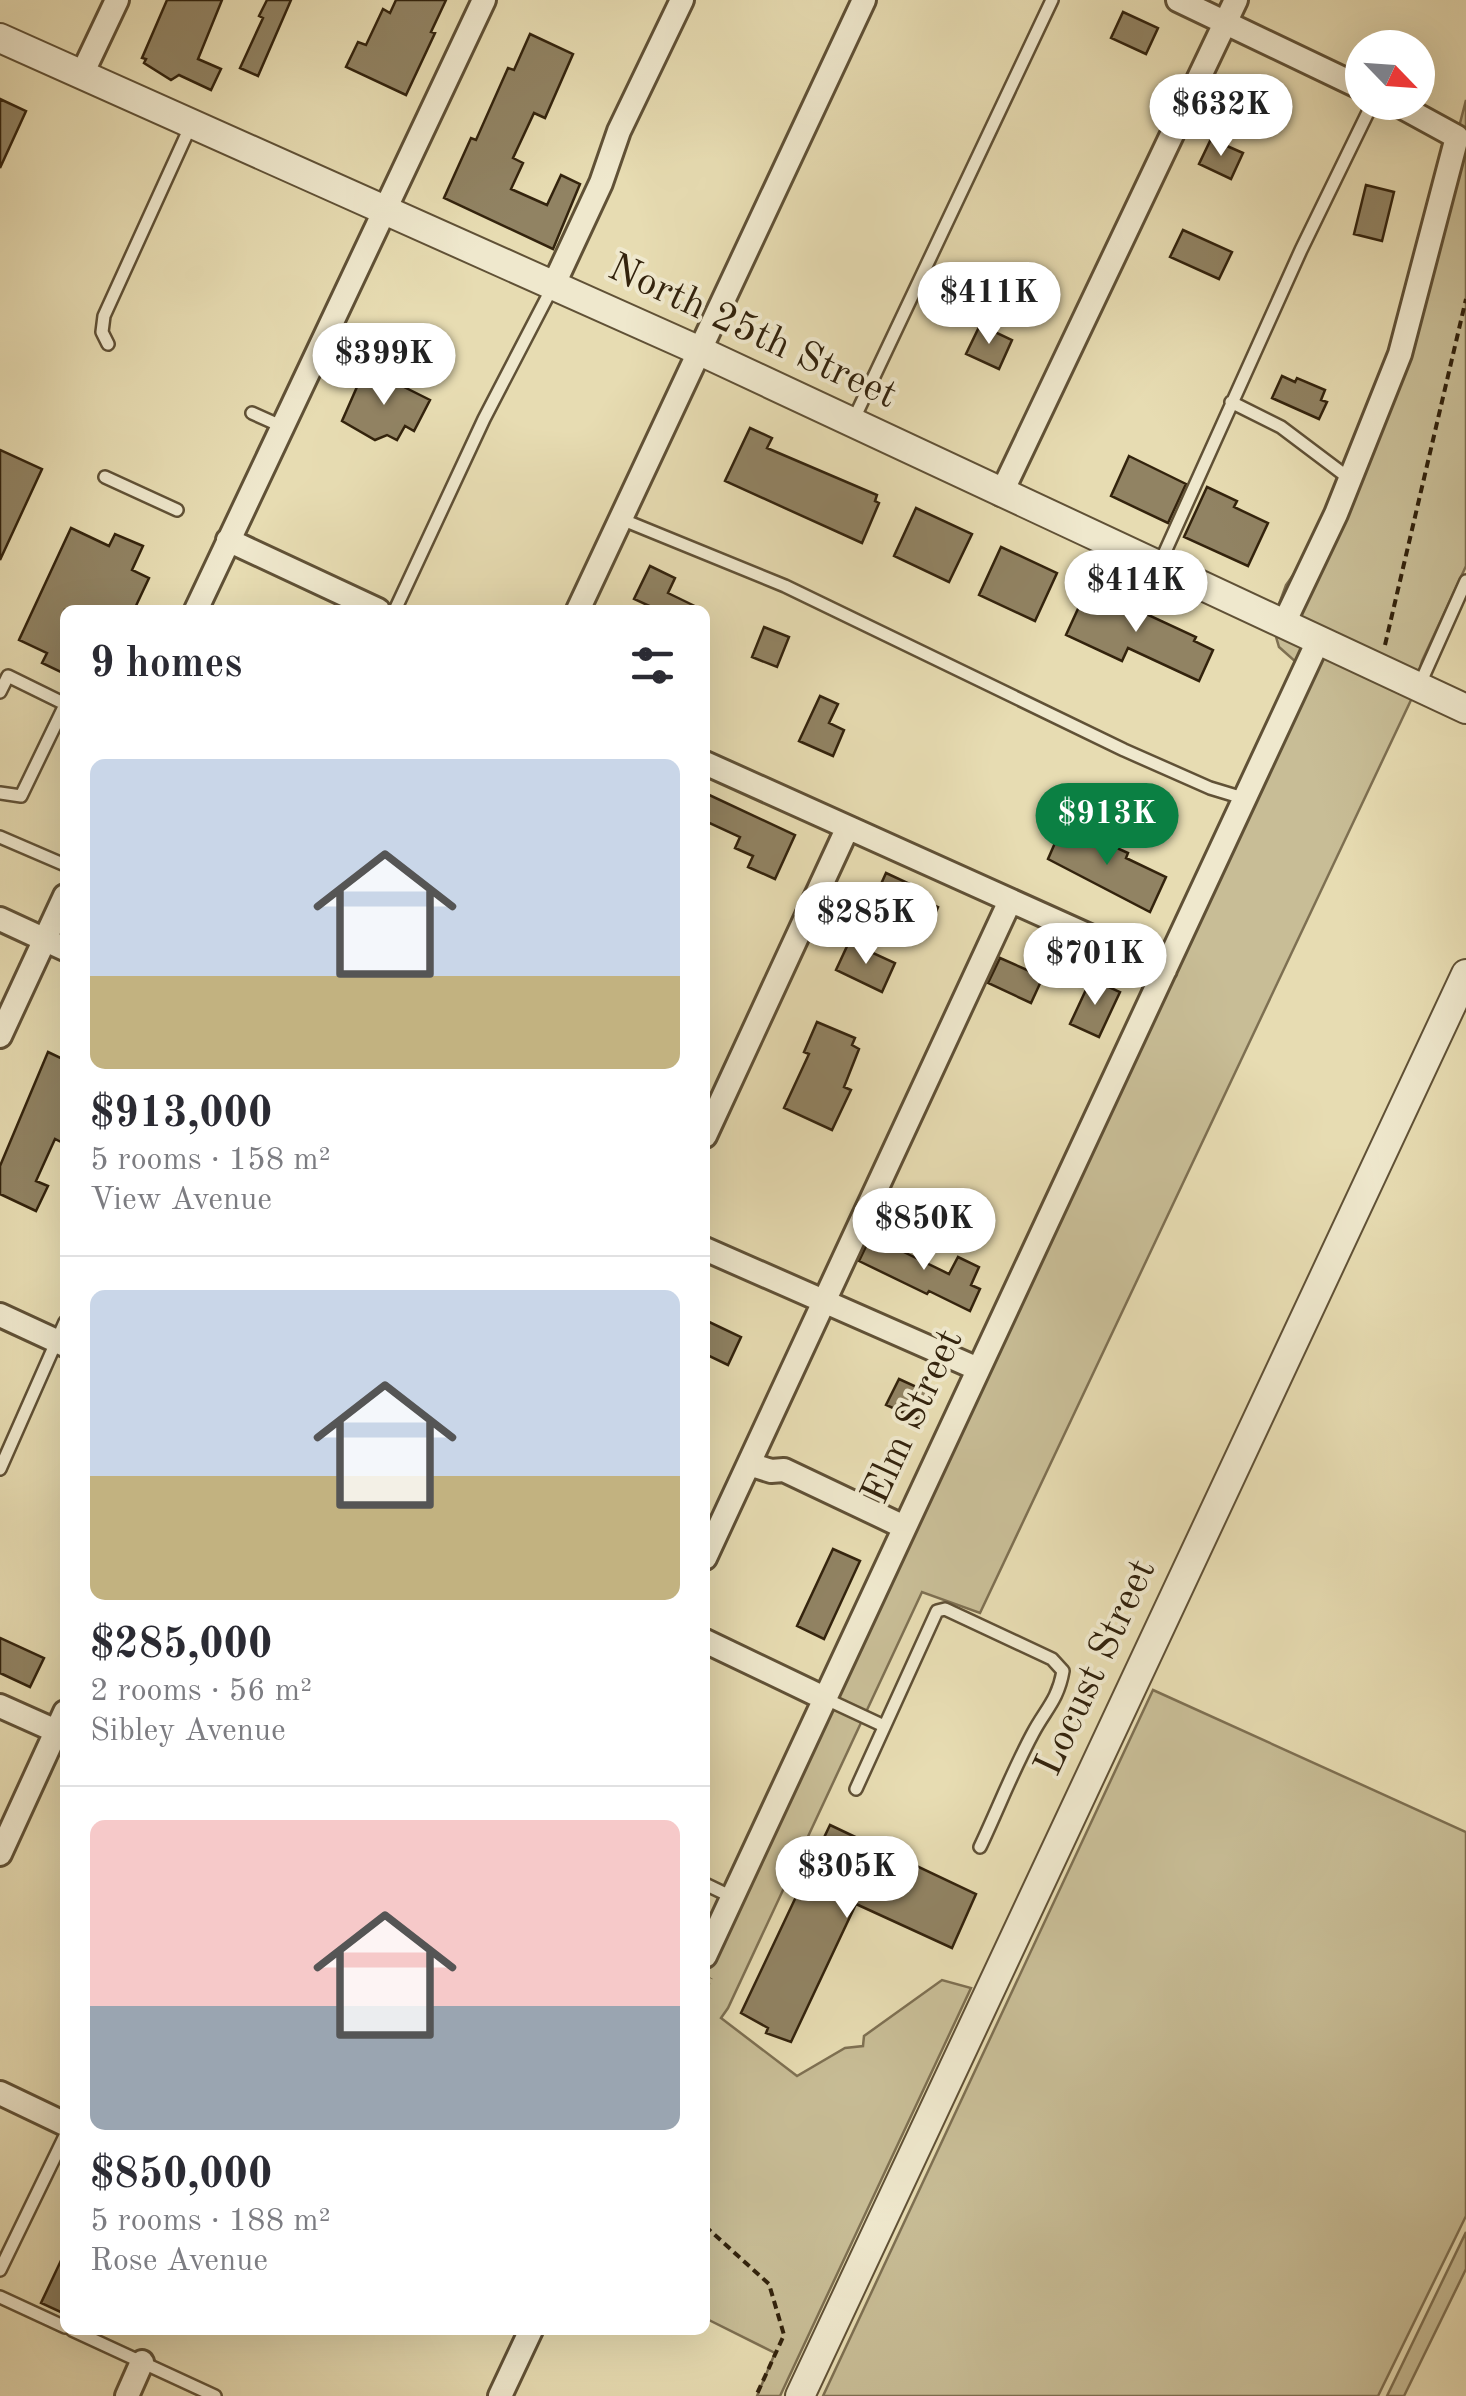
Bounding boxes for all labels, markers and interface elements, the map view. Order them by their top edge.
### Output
north arrow [1345,30,1435,120]
map controls [1345,30,1435,120]
pin: $632K [1151,74,1291,159]
text: $632K [1172,90,1270,122]
street label: North 25th Street [602,249,902,417]
pin: $411K [919,262,1059,347]
text: $411K [940,278,1038,310]
pin: $399K [314,323,454,408]
text: $399K [335,339,433,371]
pin: $414K [1066,550,1206,635]
text: $414K [1087,566,1185,598]
icon: filters [625,638,680,693]
text: 9 homes [90,644,242,686]
pin: $913K [1037,783,1177,868]
text: $913K [1058,799,1156,831]
icon: home [295,824,475,1004]
pin: $285K [796,882,936,967]
text: $285K [817,898,915,930]
pin: $701K [1025,923,1165,1008]
text: $701K [1046,939,1144,971]
text: $913,000 [90,1094,272,1136]
text: 5 rooms · 158 m² [90,1145,331,1177]
text: View Avenue [90,1185,272,1217]
pin: $850K [854,1188,994,1273]
text: $850K [875,1204,973,1236]
street label: Elm Street [856,1324,972,1510]
icon: home [295,1355,475,1535]
street label: Locust Street [1029,1554,1165,1782]
text: $285,000 [90,1625,272,1667]
text: 2 rooms · 56 m² [90,1676,312,1708]
text: Sibley Avenue [90,1716,286,1748]
pin: $305K [777,1836,917,1921]
text: $305K [798,1852,896,1884]
icon: home [295,1885,475,2065]
text: $850,000 [90,2155,272,2197]
text: 5 rooms · 188 m² [90,2206,331,2238]
text: Rose Avenue [90,2246,268,2278]

